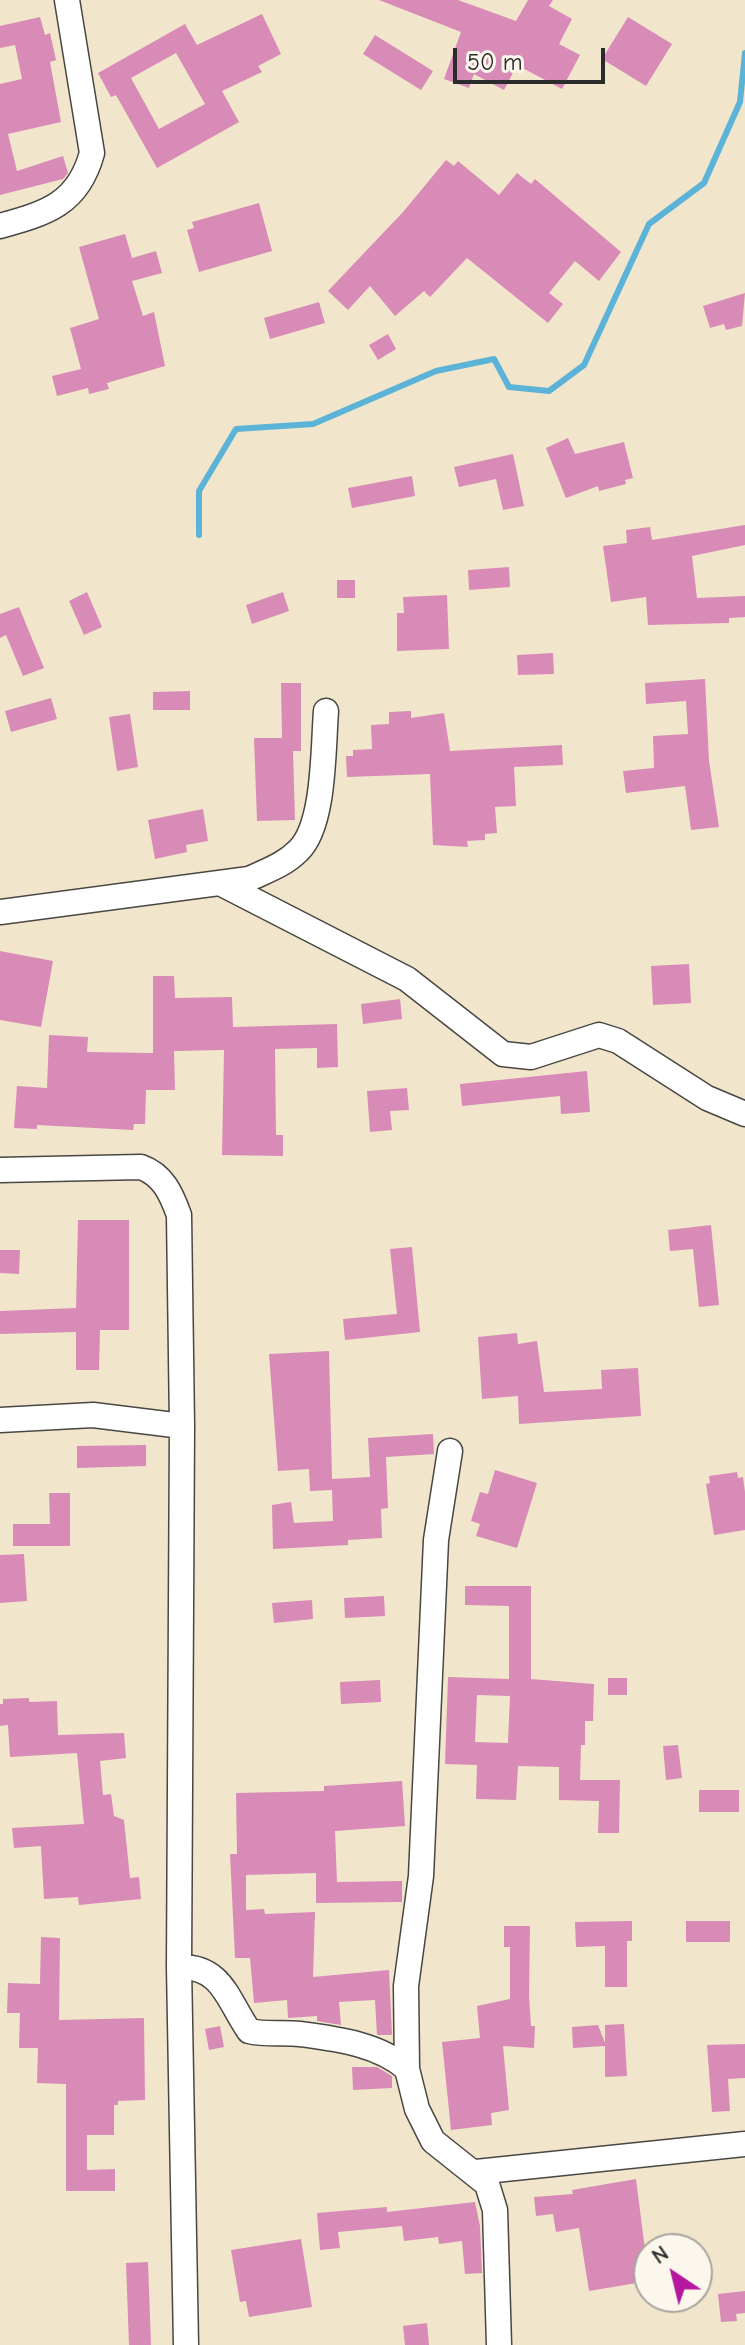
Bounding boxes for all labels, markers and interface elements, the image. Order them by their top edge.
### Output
scale bar [457,32,609,82]
text: 50 m [467,48,523,76]
north arrow [633,2233,713,2313]
text: N [647,2240,674,2270]

